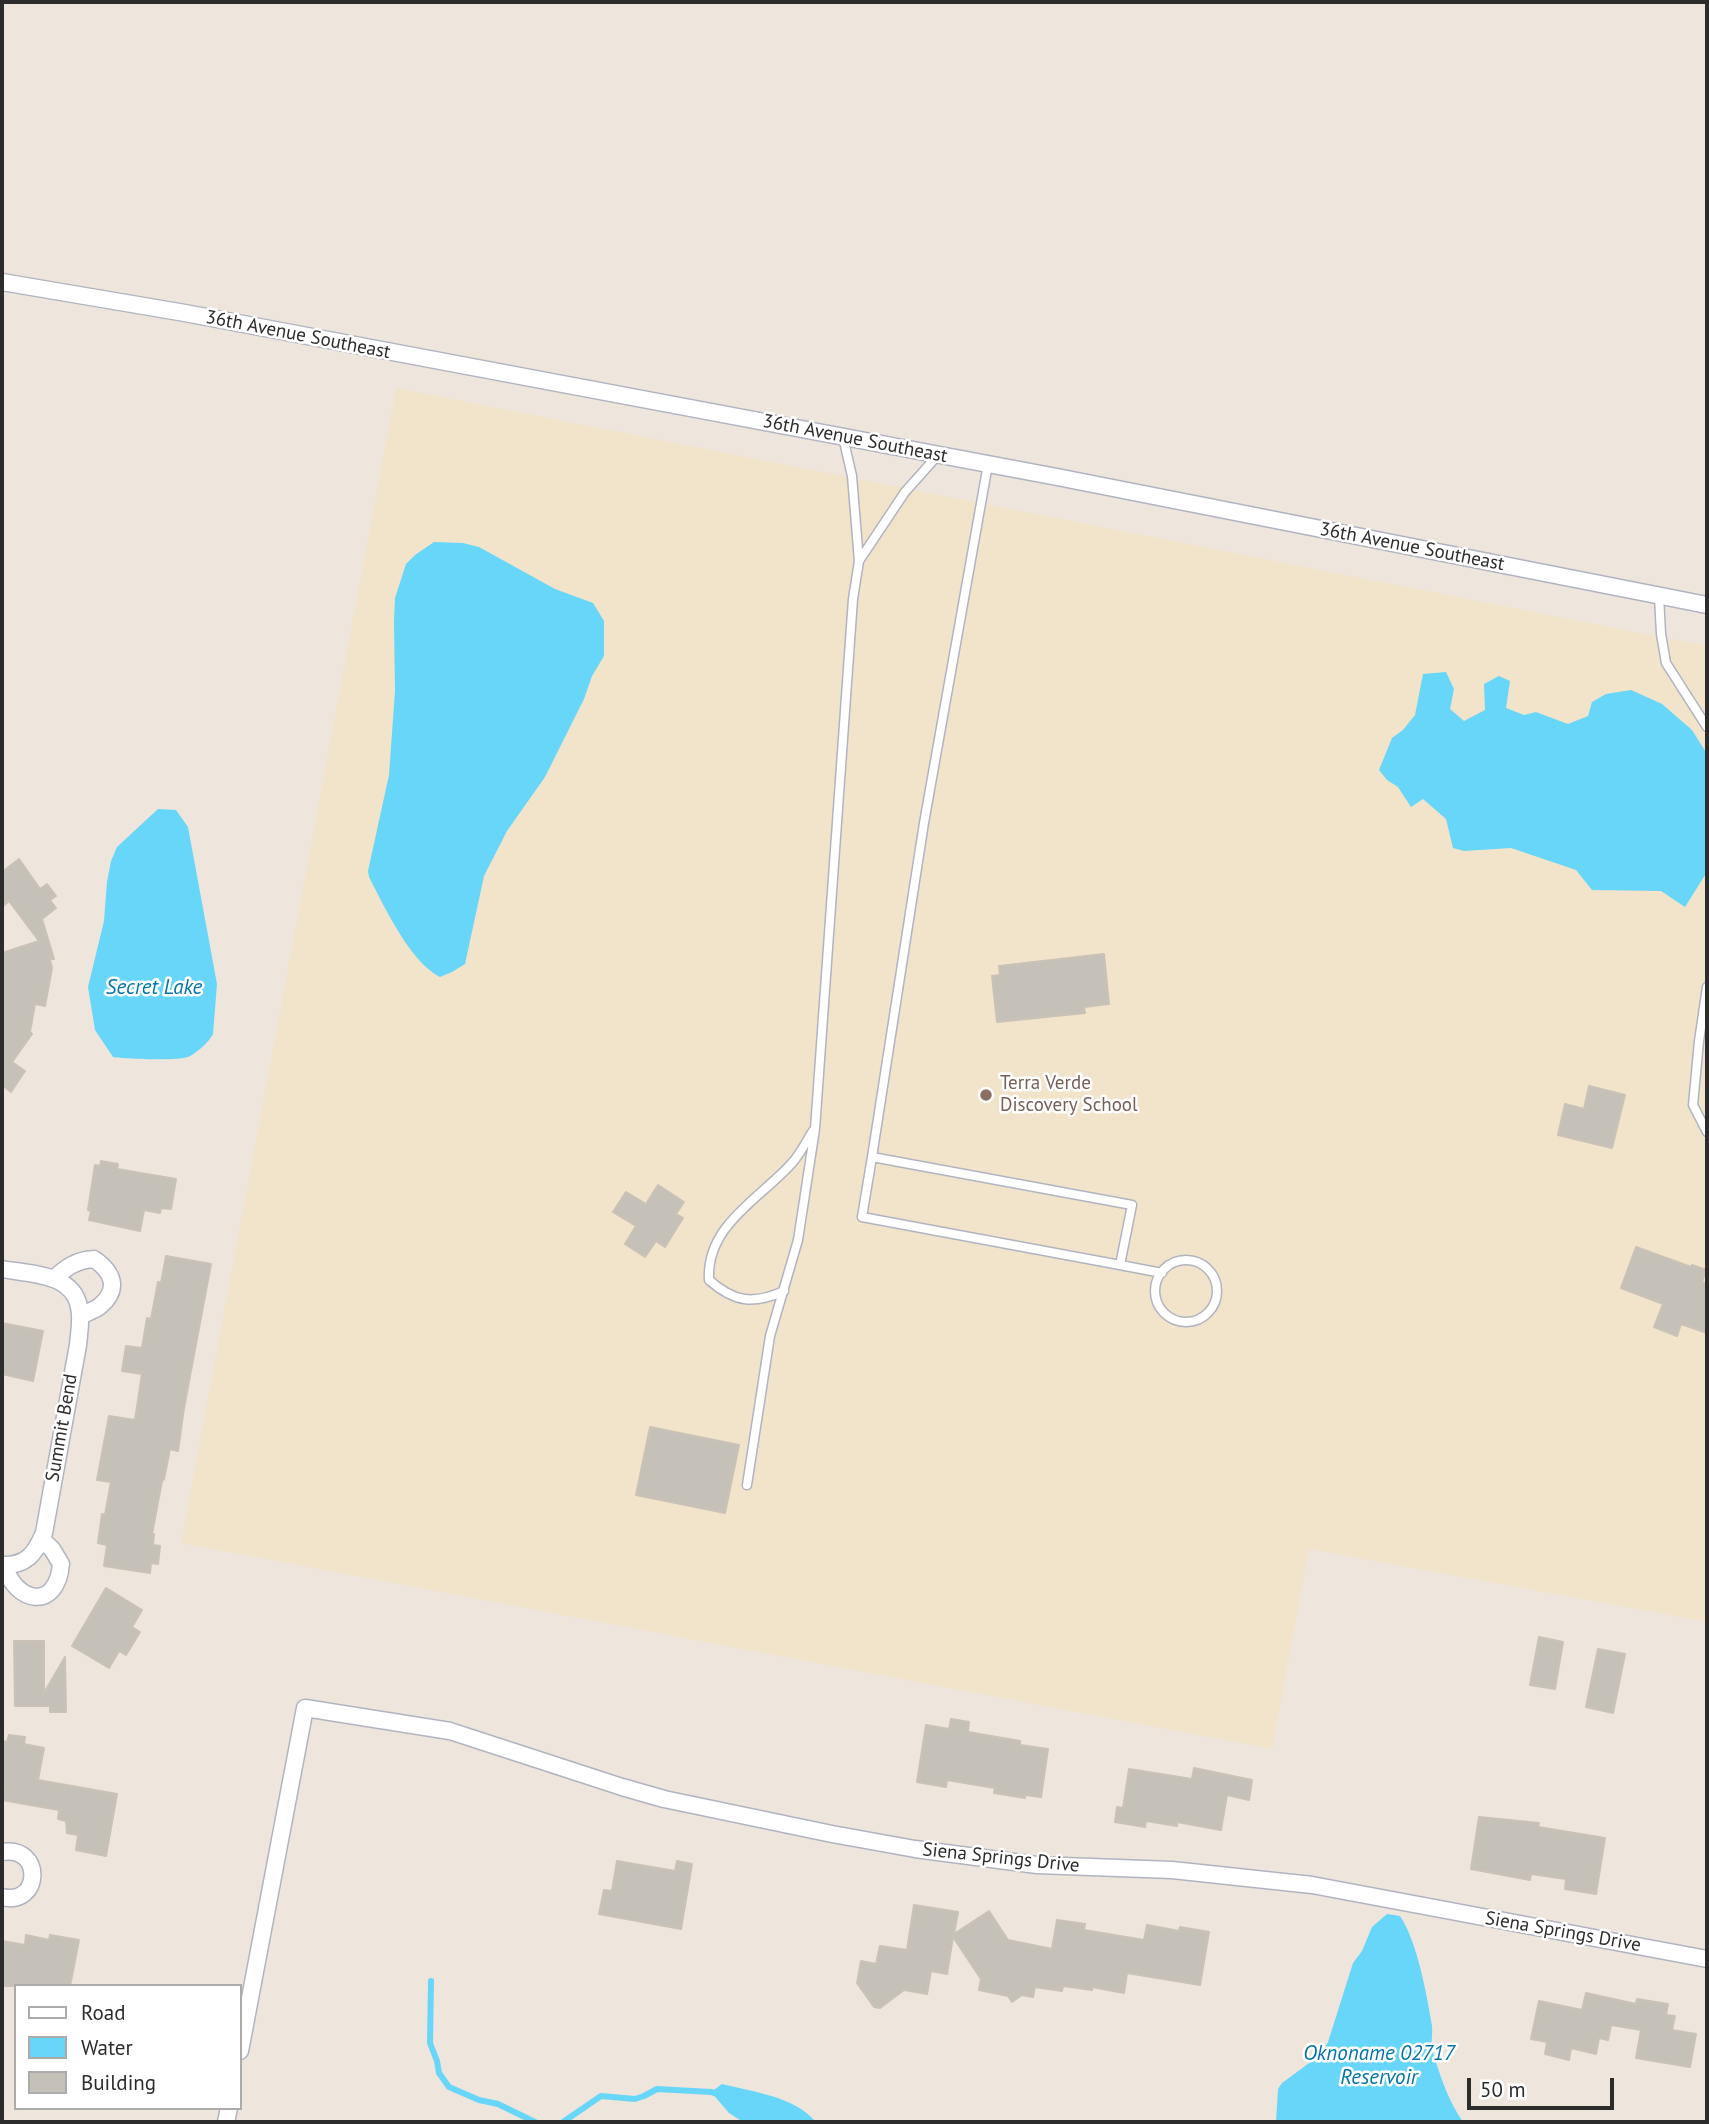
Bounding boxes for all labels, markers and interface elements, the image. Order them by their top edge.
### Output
street label: 36th Avenue Southeast [204,306,392,364]
street label: 36th Avenue Southeast [761,410,949,468]
street label: 36th Avenue Southeast [1318,518,1506,576]
water label: Secret Lake [106,975,202,1001]
place label: Terra Verde Discovery School [1000,1073,1138,1117]
marker: Terra Verde Discovery School [978,1087,994,1103]
street label: Summit Bend [41,1372,83,1484]
street label: Siena Springs Drive [921,1838,1081,1878]
street label: Siena Springs Drive [1483,1907,1643,1957]
legend [14,1984,242,2110]
text: Road [81,1999,125,2026]
text: Water [81,2034,133,2061]
water label: Oknoname 02717 Reservoir [1303,2041,1455,2091]
scale bar [1471,2064,1618,2108]
text: Building [81,2069,156,2096]
text: 50 m [1480,2076,1526,2103]

